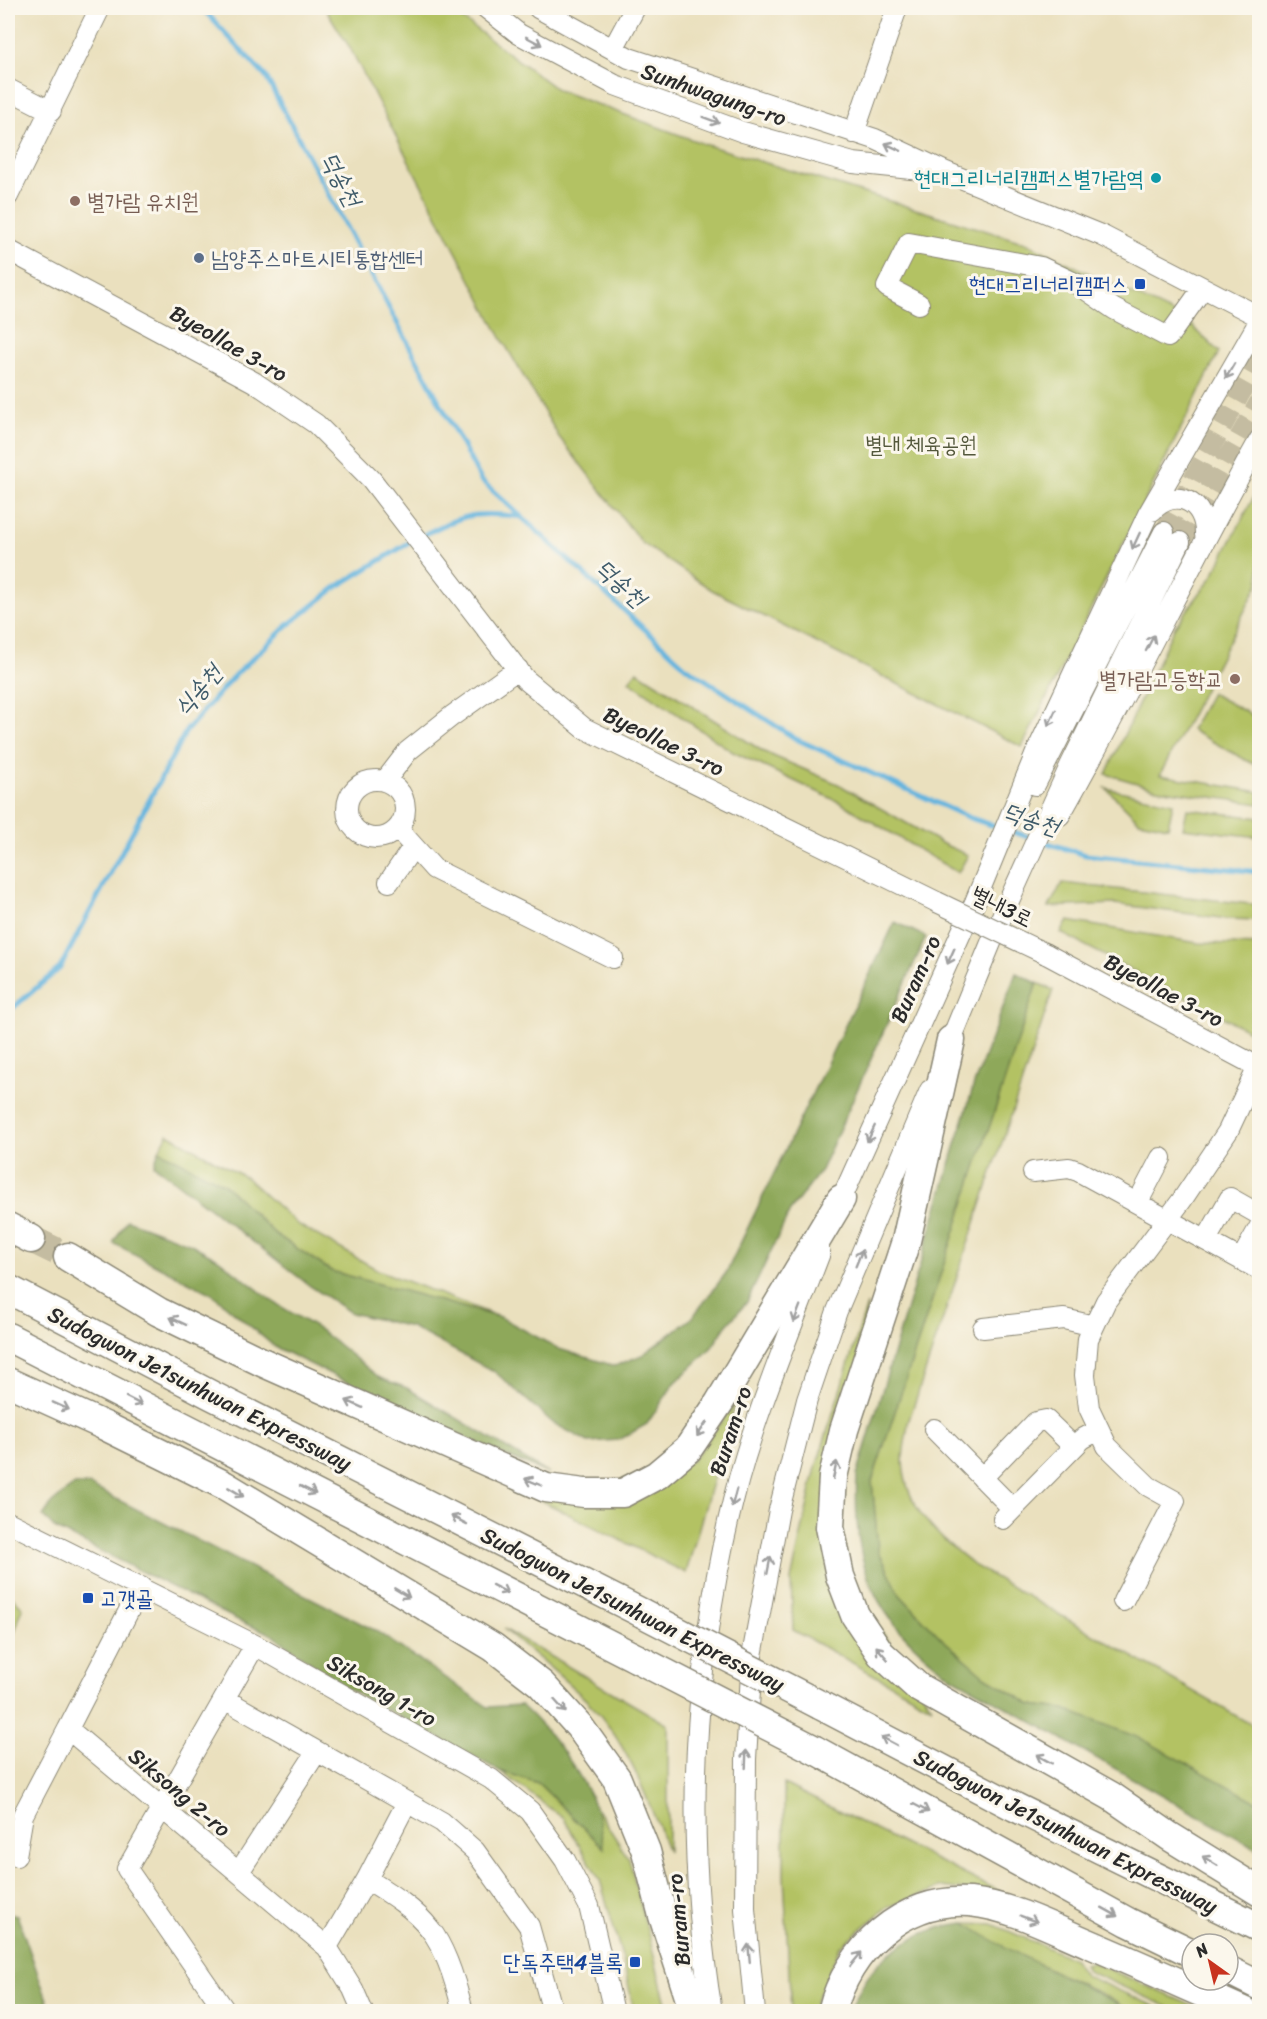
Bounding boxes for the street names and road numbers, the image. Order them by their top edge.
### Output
street label: Sunhwagung-ro [636,51,792,138]
street label: Byeollae 3-ro [162,294,295,393]
street label: Byeollae 3-ro [596,695,731,788]
street label: 별내3로 [964,875,1040,938]
street label: Buram-ro [879,929,952,1030]
street label: Byeollae 3-ro [1097,942,1231,1038]
street label: Sudogwon Je1sunhwan Expressway [41,1295,359,1483]
street label: Buram-ro [698,1381,763,1481]
street label: Sudogwon Je1sunhwan Expressway [474,1516,792,1704]
street label: Siksong 1-ro [319,1643,444,1738]
street label: Siksong 2-ro [119,1737,240,1847]
street label: Sudogwon Je1sunhwan Expressway [907,1738,1225,1926]
street label: Buram-ro [655,1872,702,1968]

